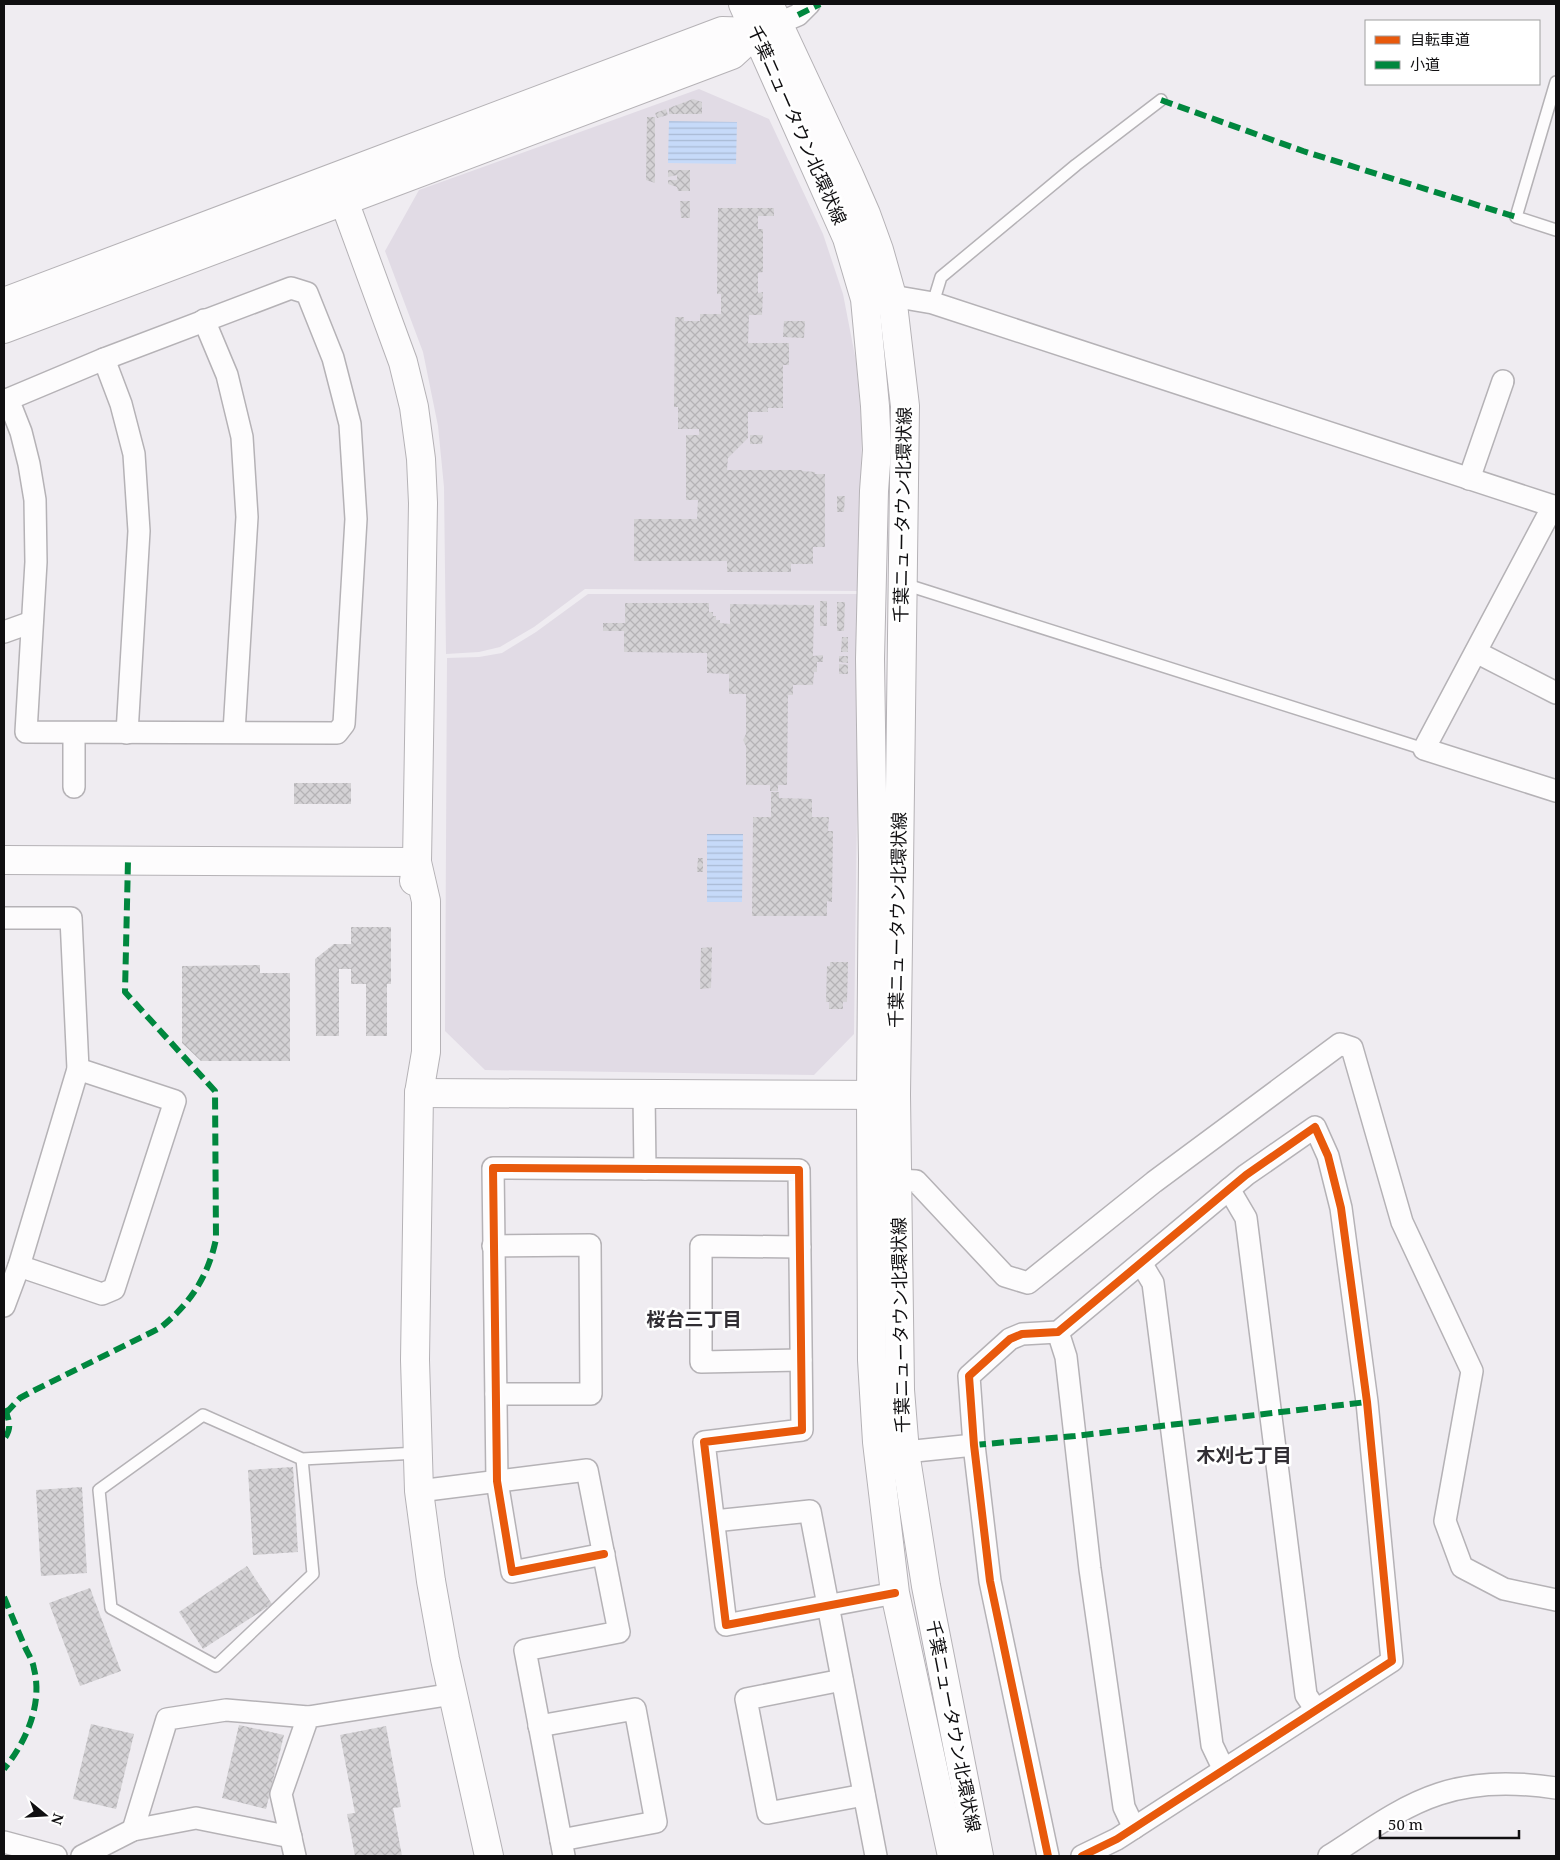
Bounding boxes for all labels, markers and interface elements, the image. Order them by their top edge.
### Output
legend [1365,20,1540,85]
street label: 千葉ニュータウン北環状線 [743,21,853,228]
text: 自転車道 [1410,29,1470,49]
text: 小道 [1410,54,1440,74]
street label: 千葉ニュータウン北環状線 [888,407,916,623]
street label: 千葉ニュータウン北環状線 [883,812,911,1028]
street label: 千葉ニュータウン北環状線 [886,1217,914,1433]
district label: 桜台三丁目 [646,1306,742,1332]
district label: 木刈七丁目 [1196,1442,1292,1468]
street label: 千葉ニュータウン北環状線 [922,1618,986,1834]
north arrow [20,1790,70,1840]
scale bar [1380,1808,1519,1840]
text: N [47,1811,69,1827]
text: 50 m [1388,1814,1423,1834]

